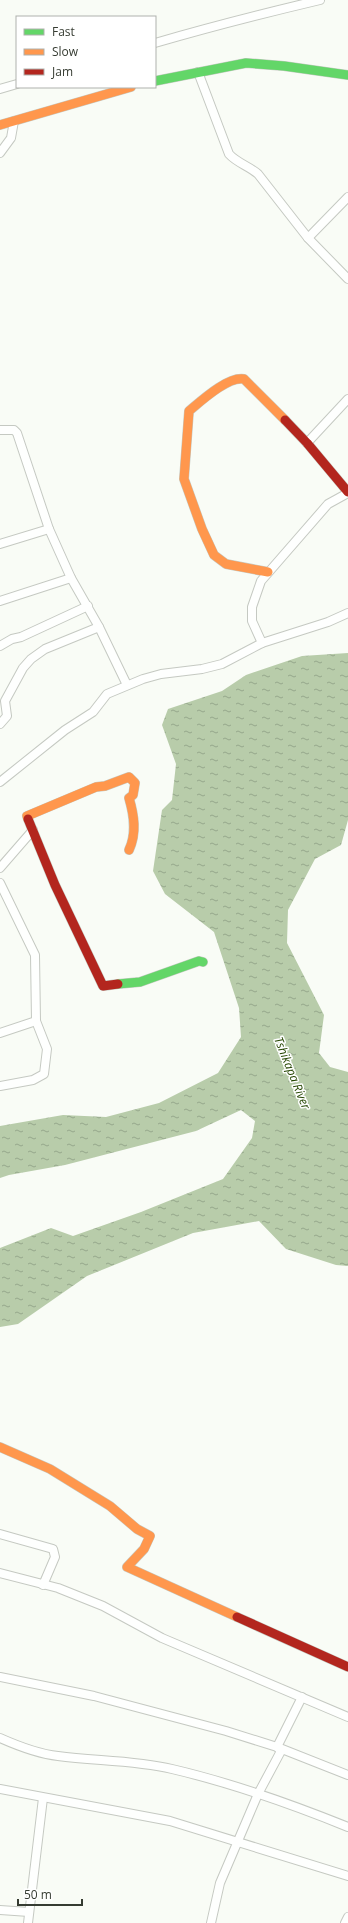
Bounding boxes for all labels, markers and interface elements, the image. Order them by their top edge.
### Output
legend [16,16,156,88]
text: Fast [52,23,75,40]
text: Slow [52,43,79,60]
text: Jam [51,63,73,80]
water label: Tshikapa River [270,1034,315,1113]
scale bar [18,1881,82,1907]
text: 50 m [24,1886,52,1903]

